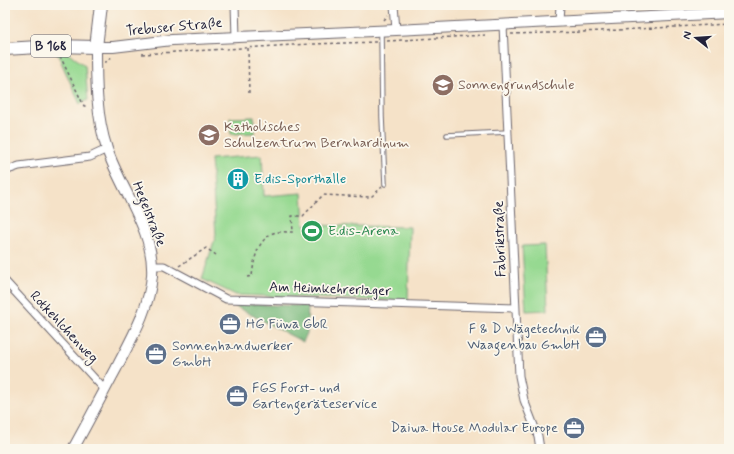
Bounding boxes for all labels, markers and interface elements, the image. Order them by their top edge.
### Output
street label: Trebuser Straße [125,14,223,40]
north arrow [676,18,716,58]
text: N [680,30,695,41]
road number: B 168 [31,35,71,57]
school or university icon: Sonnengrundschule [430,72,456,98]
place label: Sonnengrundschule [458,76,575,96]
place label: Katholisches Schulzentrum Bernhardinum [224,118,409,152]
school or university icon: Katholisches Schulzentrum Bernhardinum [196,122,222,148]
building icon: E.dis-Sporthalle [225,166,251,192]
place label: E.dis-Sporthalle [254,170,346,188]
street label: Hegelstraße [126,179,170,250]
street label: Fabrikstraße [490,200,510,278]
sports icon: E.dis-Arena [299,218,325,244]
place label: E.dis-Arena [328,222,399,240]
street label: Am Heimkehrerlager [269,278,391,300]
street label: Rotkehlchenweg [25,287,102,368]
office icon: HG Füwa GbR [217,311,243,337]
place label: HG Füwa GbR [246,315,328,333]
place label: F & D Wägetechnik Waagenbau GmbH [467,320,580,356]
office icon: F & D Wägetechnik Waagenbau GmbH [583,324,609,350]
place label: Sonnenhandwerker GmbH [172,337,292,371]
office icon: Sonnenhandwerker GmbH [143,341,169,367]
place label: FGS Forst- und Gartengeräteservice [252,379,378,415]
office icon: FGS Forst- und Gartengeräteservice [224,383,250,409]
office icon: Daiwa House Modular Europe [561,415,587,441]
place label: Daiwa House Modular Europe [390,419,558,437]

